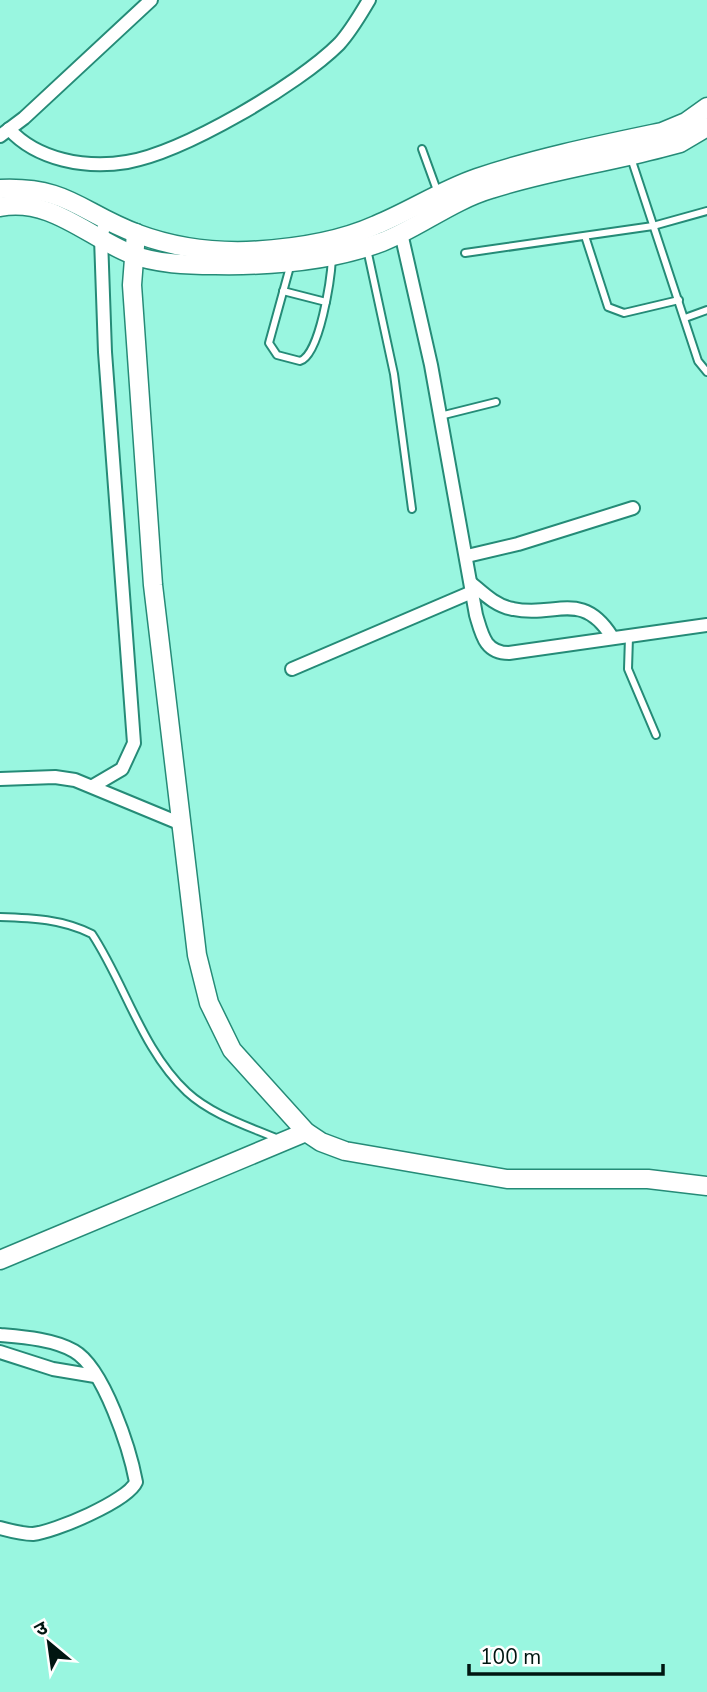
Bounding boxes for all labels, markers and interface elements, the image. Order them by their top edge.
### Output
north arrow [14,1608,84,1678]
text: उ [30,1615,53,1643]
scale bar [469,1632,663,1676]
text: 100 m [480,1643,541,1671]

